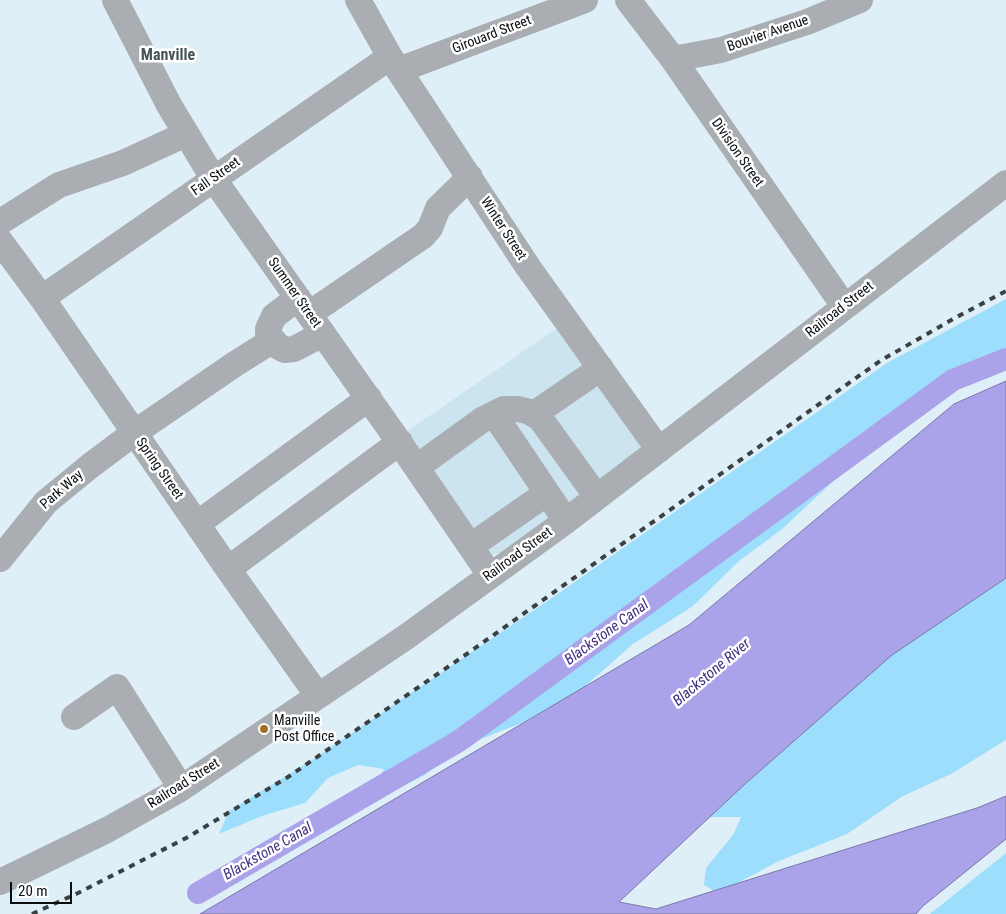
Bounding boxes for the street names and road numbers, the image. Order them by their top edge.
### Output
street label: Girouard Street [450,12,534,58]
street label: Bouvier Avenue [725,12,811,56]
street label: Division Street [707,115,767,191]
street label: Fall Street [188,154,244,200]
street label: Winter Street [476,194,530,264]
street label: Summer Street [264,255,324,331]
street label: Railroad Street [803,278,877,342]
street label: Spring Street [132,435,186,503]
street label: Park Way [37,467,87,513]
street label: Railroad Street [480,524,556,586]
street label: Railroad Street [145,755,223,813]

